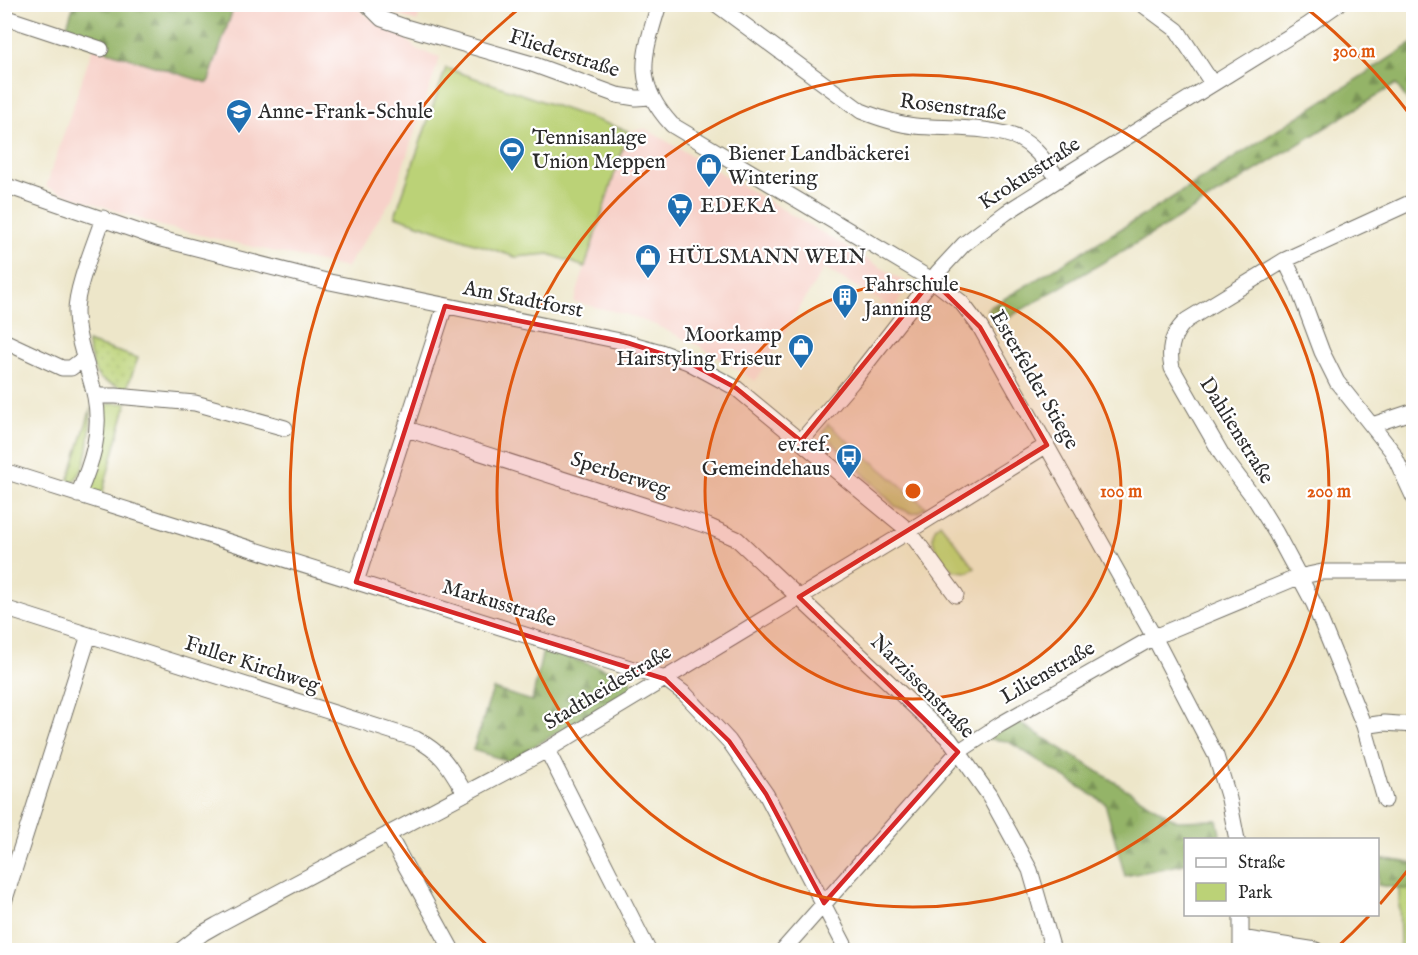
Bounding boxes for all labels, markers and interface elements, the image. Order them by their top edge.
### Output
street label: Fliederstraße [505,23,623,85]
text: 300 m [1333,41,1375,64]
street label: Rosenstraße [898,88,1008,128]
school or university icon: Anne-Frank-Schule [224,97,254,135]
place label: Anne-Frank-Schule [257,99,433,126]
place label: Tennisanlage Union Meppen [532,125,666,176]
street label: Krokusstraße [974,131,1086,217]
sports icon: Tennisanlage Union Meppen [497,135,527,173]
place label: Biener Landbäckerei Wintering [728,141,910,192]
shop icon: Biener Landbäckerei Wintering [694,151,724,189]
supermarket icon: EDEKA [665,191,695,229]
place label: EDEKA [700,193,776,220]
shop icon: HÜLSMANN WEIN [633,242,663,280]
place label: HÜLSMANN WEIN [668,244,866,271]
place label: Fahrschule Janning [862,272,959,323]
street label: Am Stadtforst [460,275,585,325]
building icon: Fahrschule Janning [830,282,860,320]
street label: Esterfelder Stiege [983,305,1085,455]
place label: Moorkamp Hairstyling Friseur [616,322,782,373]
shop icon: Moorkamp Hairstyling Friseur [786,332,816,370]
street label: Dahlienstraße [1192,373,1280,490]
place label: ev.ref. Gemeindehaus [702,432,830,483]
bus stop icon: ev.ref. Gemeindehaus [834,442,864,480]
street label: Sperberweg [567,446,674,504]
centre of rings [903,481,923,501]
text: 100 m [1100,481,1142,504]
text: 200 m [1307,481,1351,504]
street label: Markusstraße [439,574,560,634]
street label: Narzissenstraße [864,629,980,745]
street label: Fuller Kirchweg [181,630,324,700]
street label: Lilienstraße [996,635,1100,711]
street label: Stadtheidestraße [539,639,677,737]
legend [1184,838,1379,916]
text: Straße [1238,852,1285,875]
text: Park [1238,882,1273,905]

